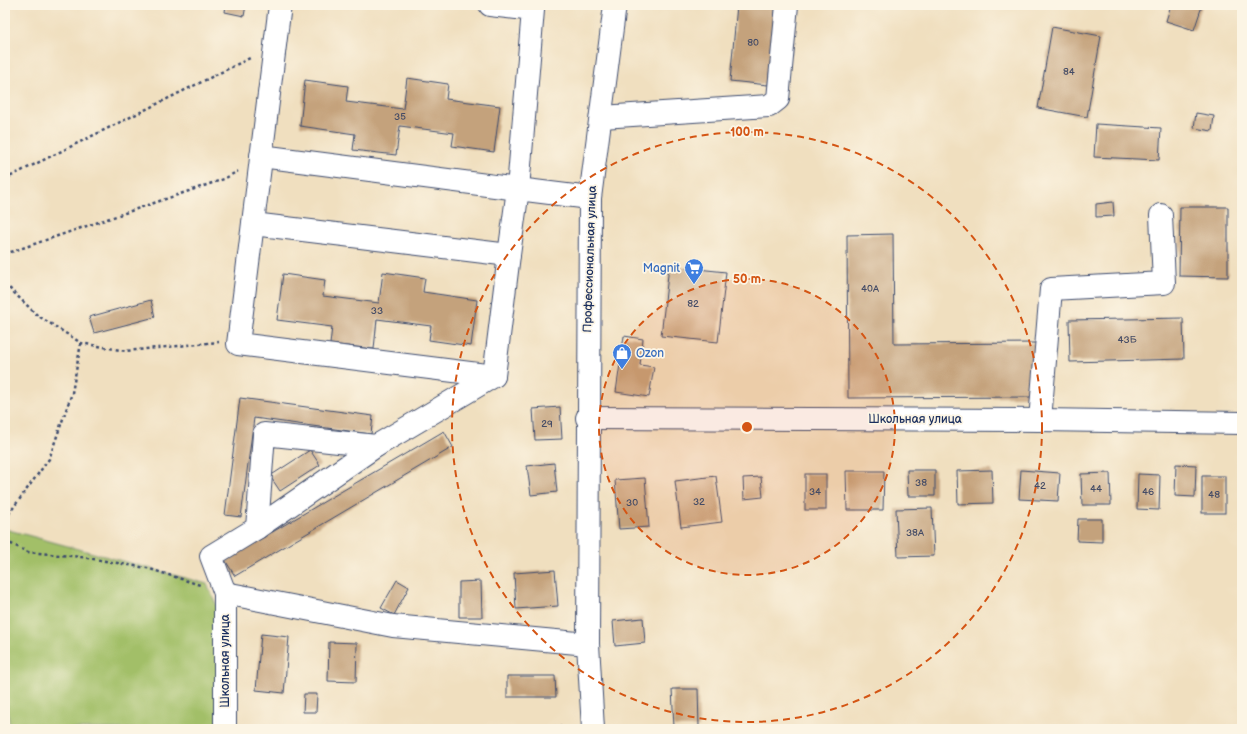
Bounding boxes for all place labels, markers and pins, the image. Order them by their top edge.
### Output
supermarket icon: Magnit [683,257,705,285]
place label: Magnit [643,261,680,276]
shop icon: Ozon [611,342,633,370]
place label: Ozon [636,346,664,361]
centre of rings [740,420,754,434]

